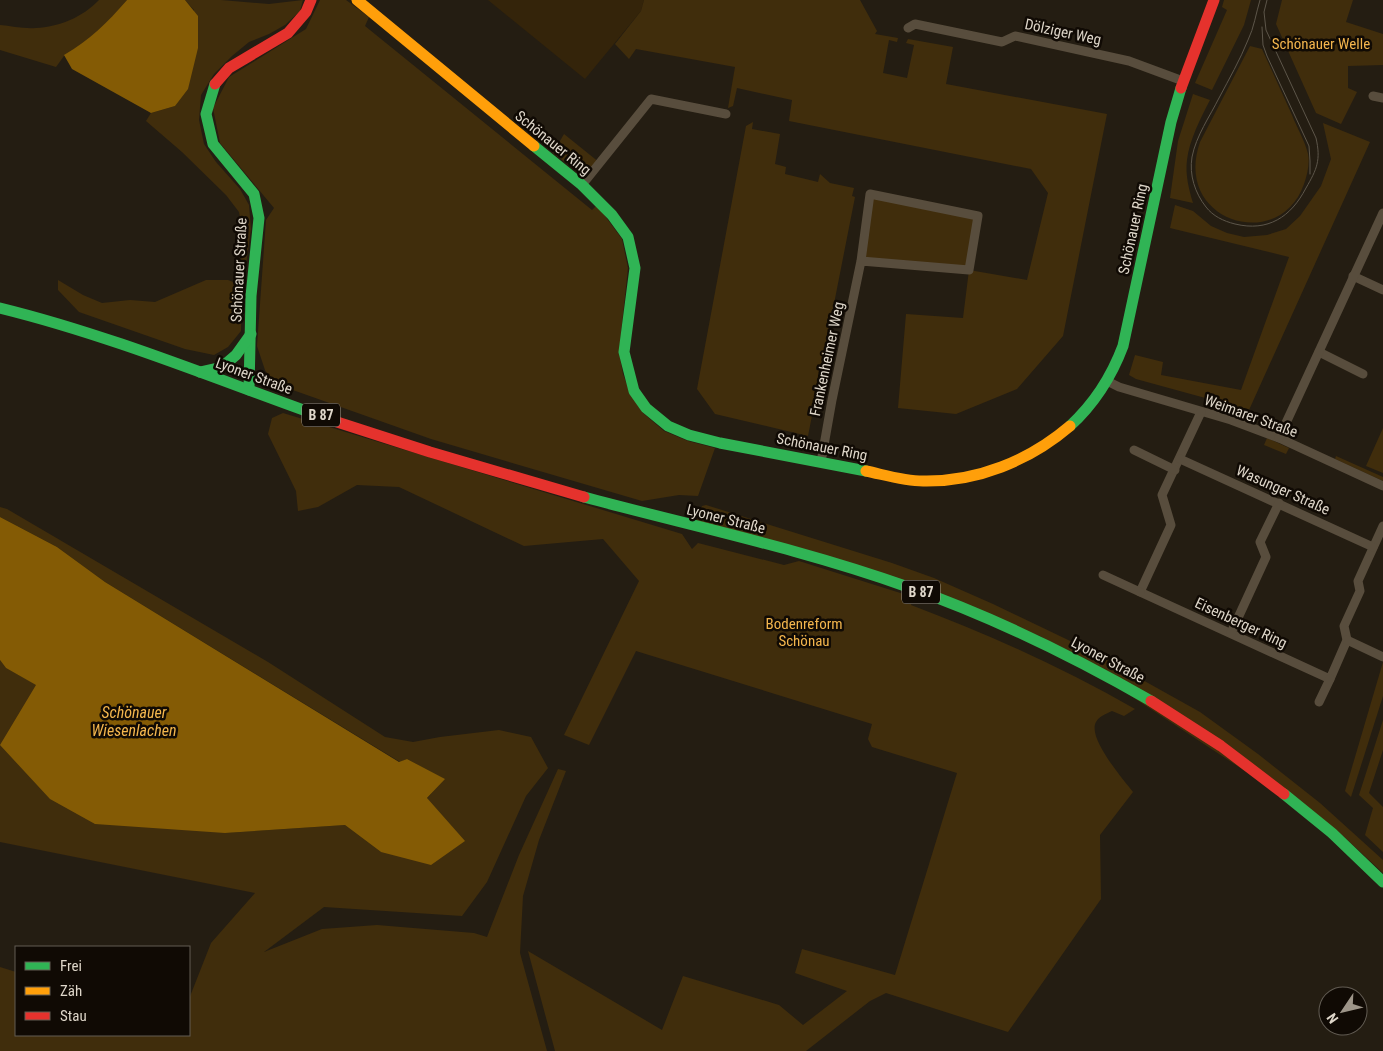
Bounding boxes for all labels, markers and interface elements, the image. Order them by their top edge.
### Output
street label: Dölziger Weg [1023,15,1103,49]
park label: Schönauer Welle [1272,35,1370,53]
street label: Schönauer Ring [511,107,595,179]
street label: Schönauer Ring [1115,182,1151,276]
street label: Schönauer Straße [227,217,251,323]
street label: Frankenheimer Weg [806,300,848,418]
street label: Lyoner Straße [213,354,295,398]
street label: Weimarer Straße [1202,391,1300,441]
road number: B 87 [302,404,340,426]
street label: Schönauer Ring [775,429,869,465]
street label: Wasunger Straße [1233,461,1333,519]
street label: Lyoner Straße [685,501,767,537]
road number: B 87 [902,580,940,604]
street label: Eisenberger Ring [1192,594,1290,652]
park label: Bodenreform Schönau [765,615,843,650]
street label: Lyoner Straße [1068,633,1148,687]
water label: Schönauer Wiesenlachen [92,703,176,740]
legend [15,946,190,1036]
text: Frei [60,957,82,975]
text: Zäh [60,982,82,1000]
north arrow [1318,986,1368,1036]
text: Stau [60,1007,87,1025]
text: N [1323,1010,1341,1027]

